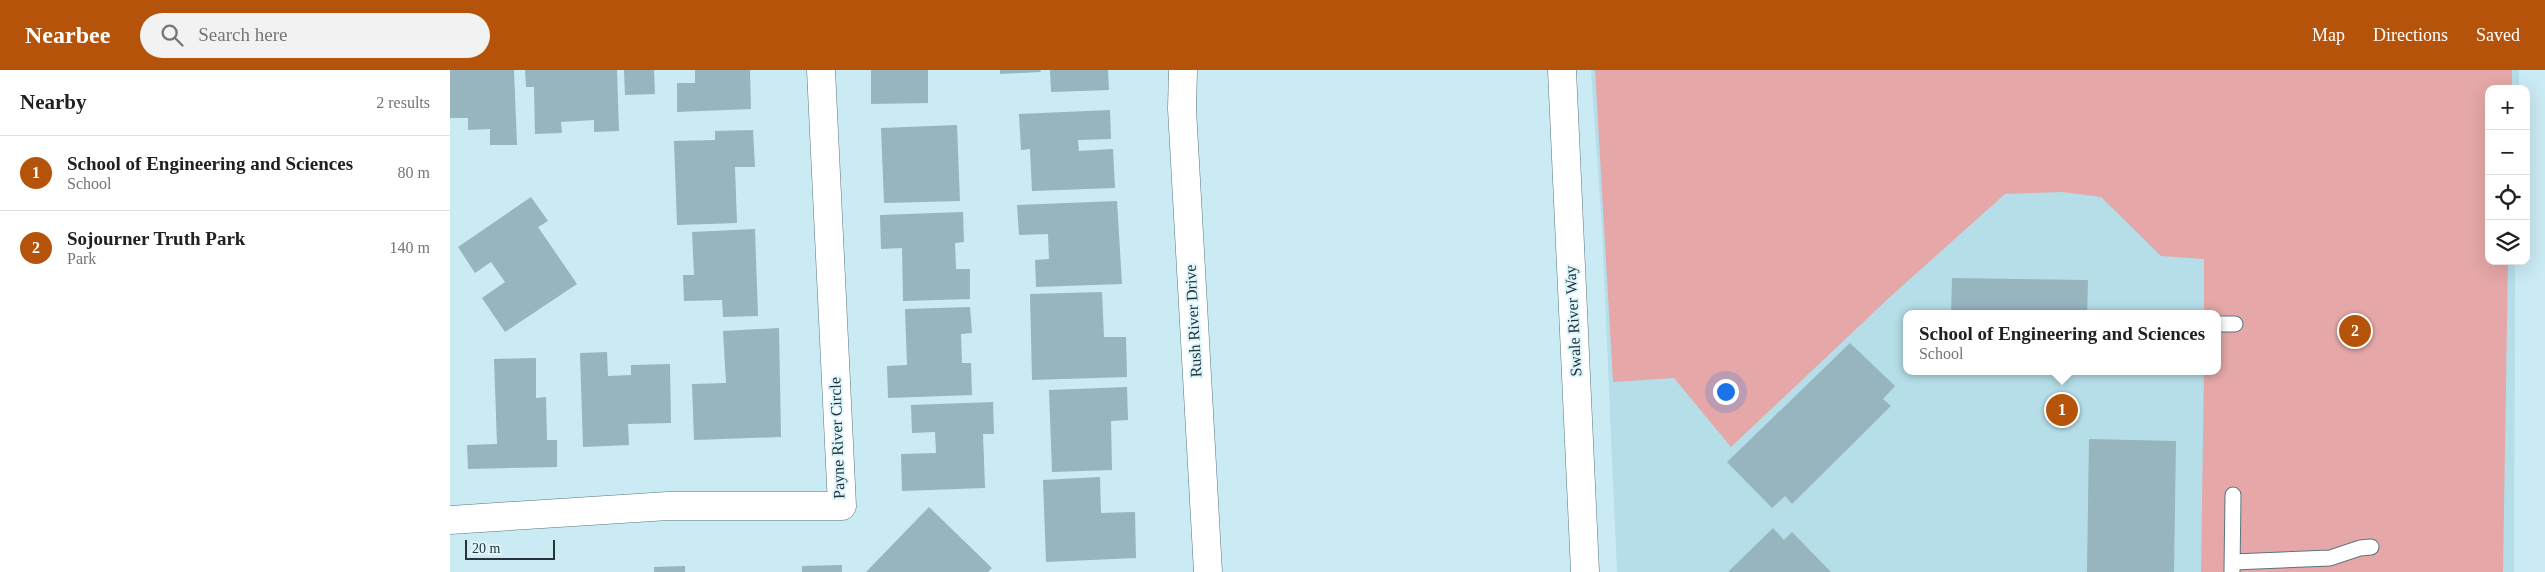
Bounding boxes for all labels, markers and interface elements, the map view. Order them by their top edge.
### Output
search box [140,13,490,58]
icon: search [158,21,186,49]
text: Nearbee [25,22,110,48]
text: Search here [198,24,287,45]
text: Map [2312,25,2345,45]
text: Directions [2373,25,2448,45]
text: Saved [2476,25,2520,45]
map controls [2485,85,2530,265]
button: + [2485,85,2530,130]
text: Nearby [20,90,87,114]
text: 2 results [376,94,430,111]
button: − [2485,130,2530,175]
text: School of Engineering and Sciences [67,153,353,174]
text: 1 [32,164,40,181]
text: 80 m [398,164,430,181]
text: School [67,175,111,192]
button: locate [2485,175,2530,220]
button: layers [2485,220,2530,265]
text: Sojourner Truth Park [67,228,245,249]
text: 2 [32,239,40,256]
text: 140 m [390,239,430,256]
text: Park [67,250,96,267]
street label: Rush River Drive [1182,264,1204,378]
street label: Swale River Way [1562,265,1585,377]
popup [1903,310,2221,375]
pin: 2 [2339,312,2371,350]
text: School of Engineering and Sciences [1919,323,2205,344]
text: School [1919,345,1963,362]
street label: Payne River Circle [826,377,849,499]
your location [1713,379,1739,405]
pin: 1 [2046,391,2078,429]
scale bar [465,537,555,560]
text: 20 m [472,541,500,556]

